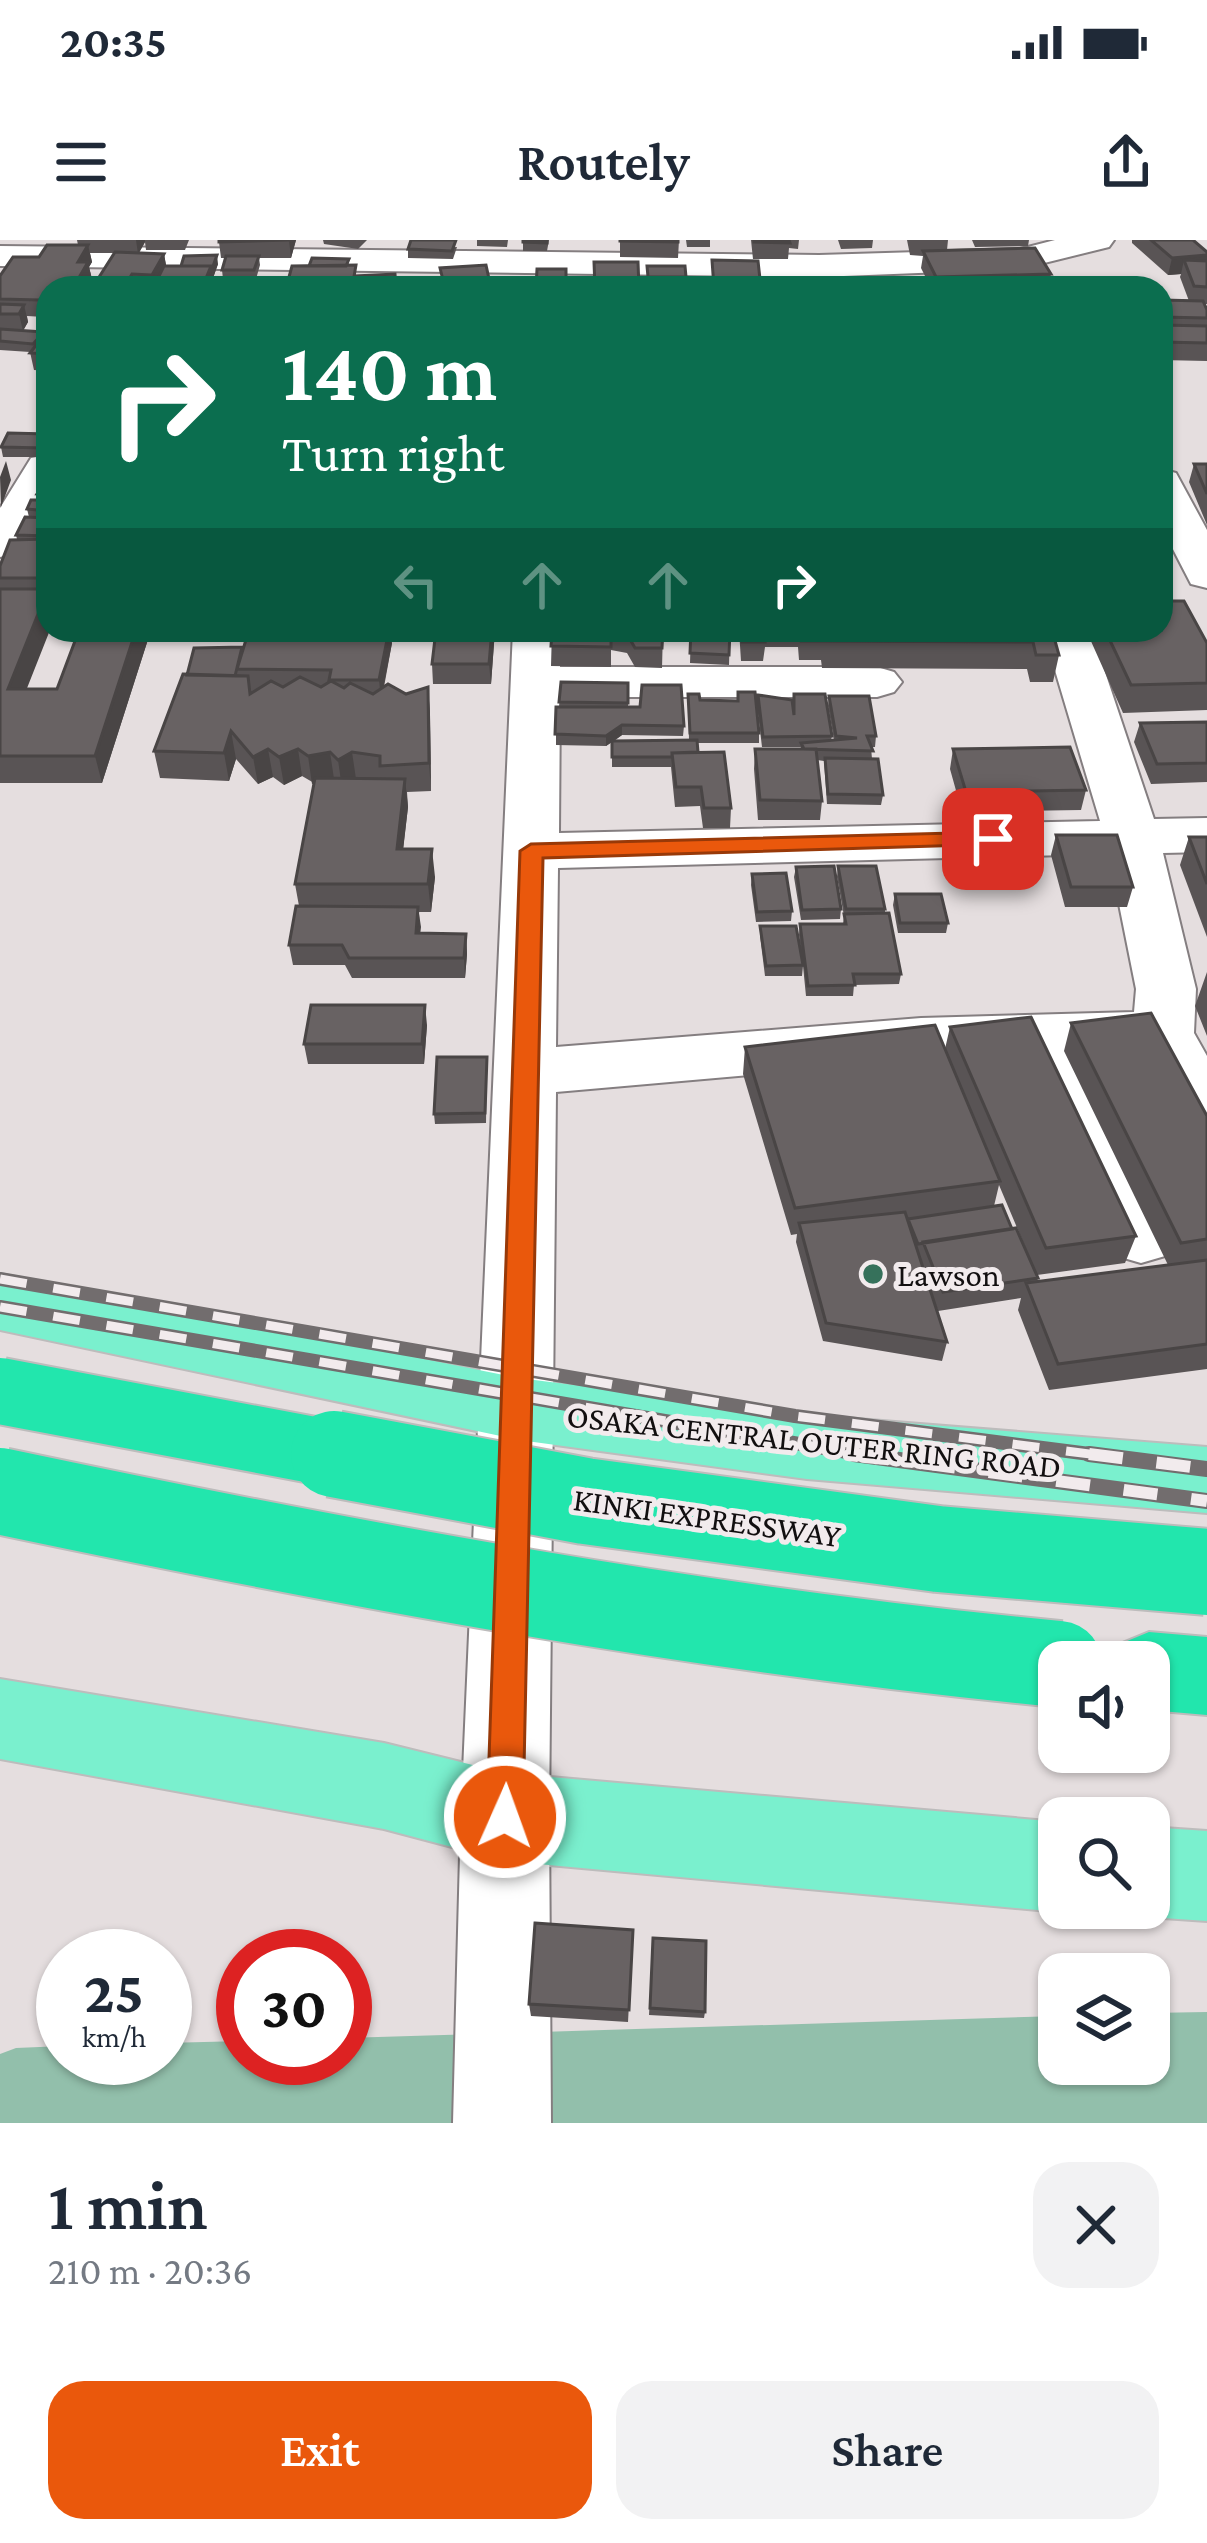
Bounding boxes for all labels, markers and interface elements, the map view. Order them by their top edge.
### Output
text: 20:35 [60,17,167,67]
icon: menu [48,129,114,195]
icon: share [1093,129,1159,195]
text: Routely [517,132,690,192]
icon: right [84,324,240,480]
text: 140 m [282,325,497,418]
text: Turn right [282,423,504,483]
icon: left [383,552,449,618]
icon: ahead [509,552,575,618]
icon: ahead [635,552,701,618]
icon: right [761,552,827,618]
pin [942,788,1044,890]
icon: arrive [960,806,1026,872]
place label: Lawson [897,1256,1000,1293]
marker: Lawson [860,1261,886,1287]
street label: OSAKA CENTRAL OUTER RING ROAD [565,1397,1063,1485]
street label: KINKI EXPRESSWAY [571,1480,844,1554]
map controls [1038,1641,1170,2085]
button: sound [1038,1641,1170,1773]
position arrow [442,1754,568,1880]
button: search [1038,1797,1170,1929]
speed limit sign: 30 [216,1929,372,2085]
button: layers [1038,1953,1170,2085]
text: 25 [84,1958,144,2025]
text: km/h [82,2020,146,2053]
button: close [1033,2162,1159,2288]
text: 1 min [48,2164,208,2244]
text: 210 m · 20:36 [48,2249,252,2292]
button: Exit [48,2381,592,2519]
button: Share [616,2381,1159,2519]

